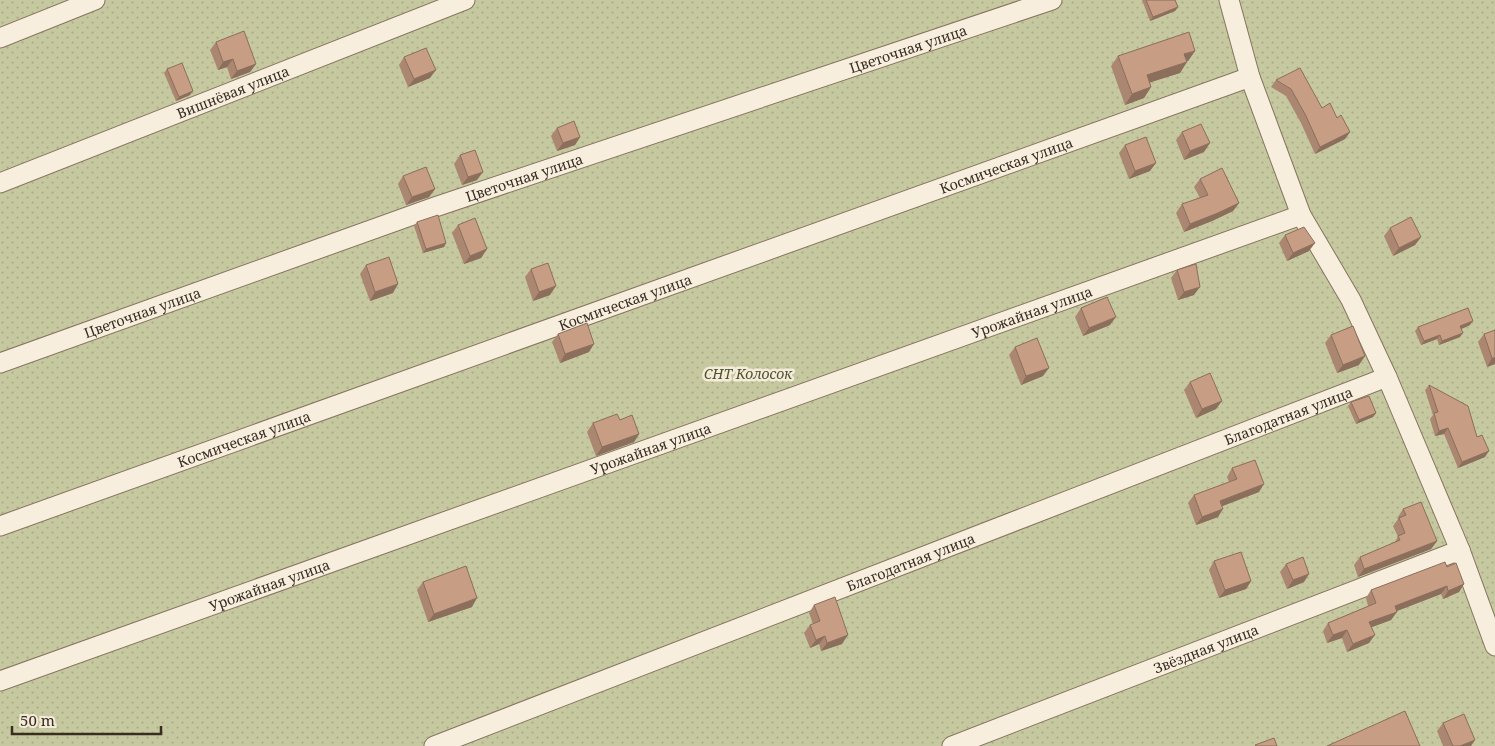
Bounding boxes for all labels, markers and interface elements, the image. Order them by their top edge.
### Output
street label: Цветочная улица [847,20,969,77]
street label: Вишнёвая улица [174,61,292,122]
street label: Космическая улица [937,132,1075,197]
street label: Цветочная улица [463,149,585,206]
street label: Космическая улица [556,269,694,334]
street label: Урожайная улица [969,281,1095,342]
street label: Цветочная улица [81,282,203,342]
park label: СНТ Колосок [704,364,793,383]
street label: Благодатная улица [1221,382,1355,449]
street label: Космическая улица [175,406,313,471]
street label: Урожайная улица [588,418,714,478]
street label: Благодатная улица [843,528,978,595]
street label: Урожайная улица [206,554,332,615]
street label: Звёздная улица [1150,619,1261,677]
scale bar [12,704,161,736]
text: 50 m [20,710,55,730]

